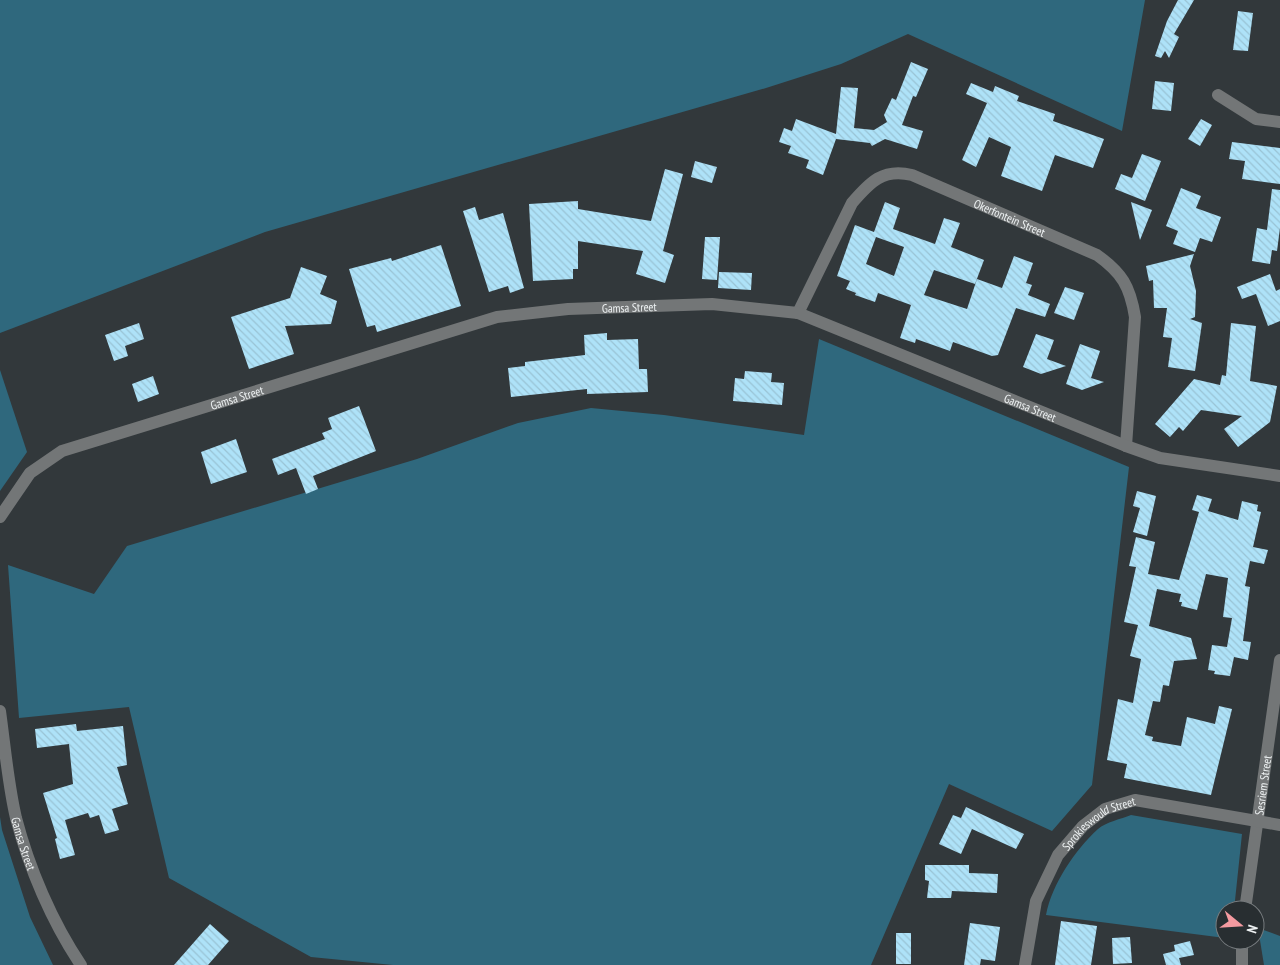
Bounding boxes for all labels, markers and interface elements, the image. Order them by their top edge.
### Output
street label: Okerfontein Street [972,195,1048,240]
street label: Gamsa Street [602,298,658,315]
street label: Gamsa Street [208,382,266,412]
street label: Gamsa Street [1002,390,1059,425]
street label: Sesriem Street [1251,754,1274,816]
street label: Sprokieswould Street [1058,793,1137,853]
street label: Gamsa Street [9,815,40,873]
north arrow [1215,900,1265,950]
text: N [1243,923,1262,935]

